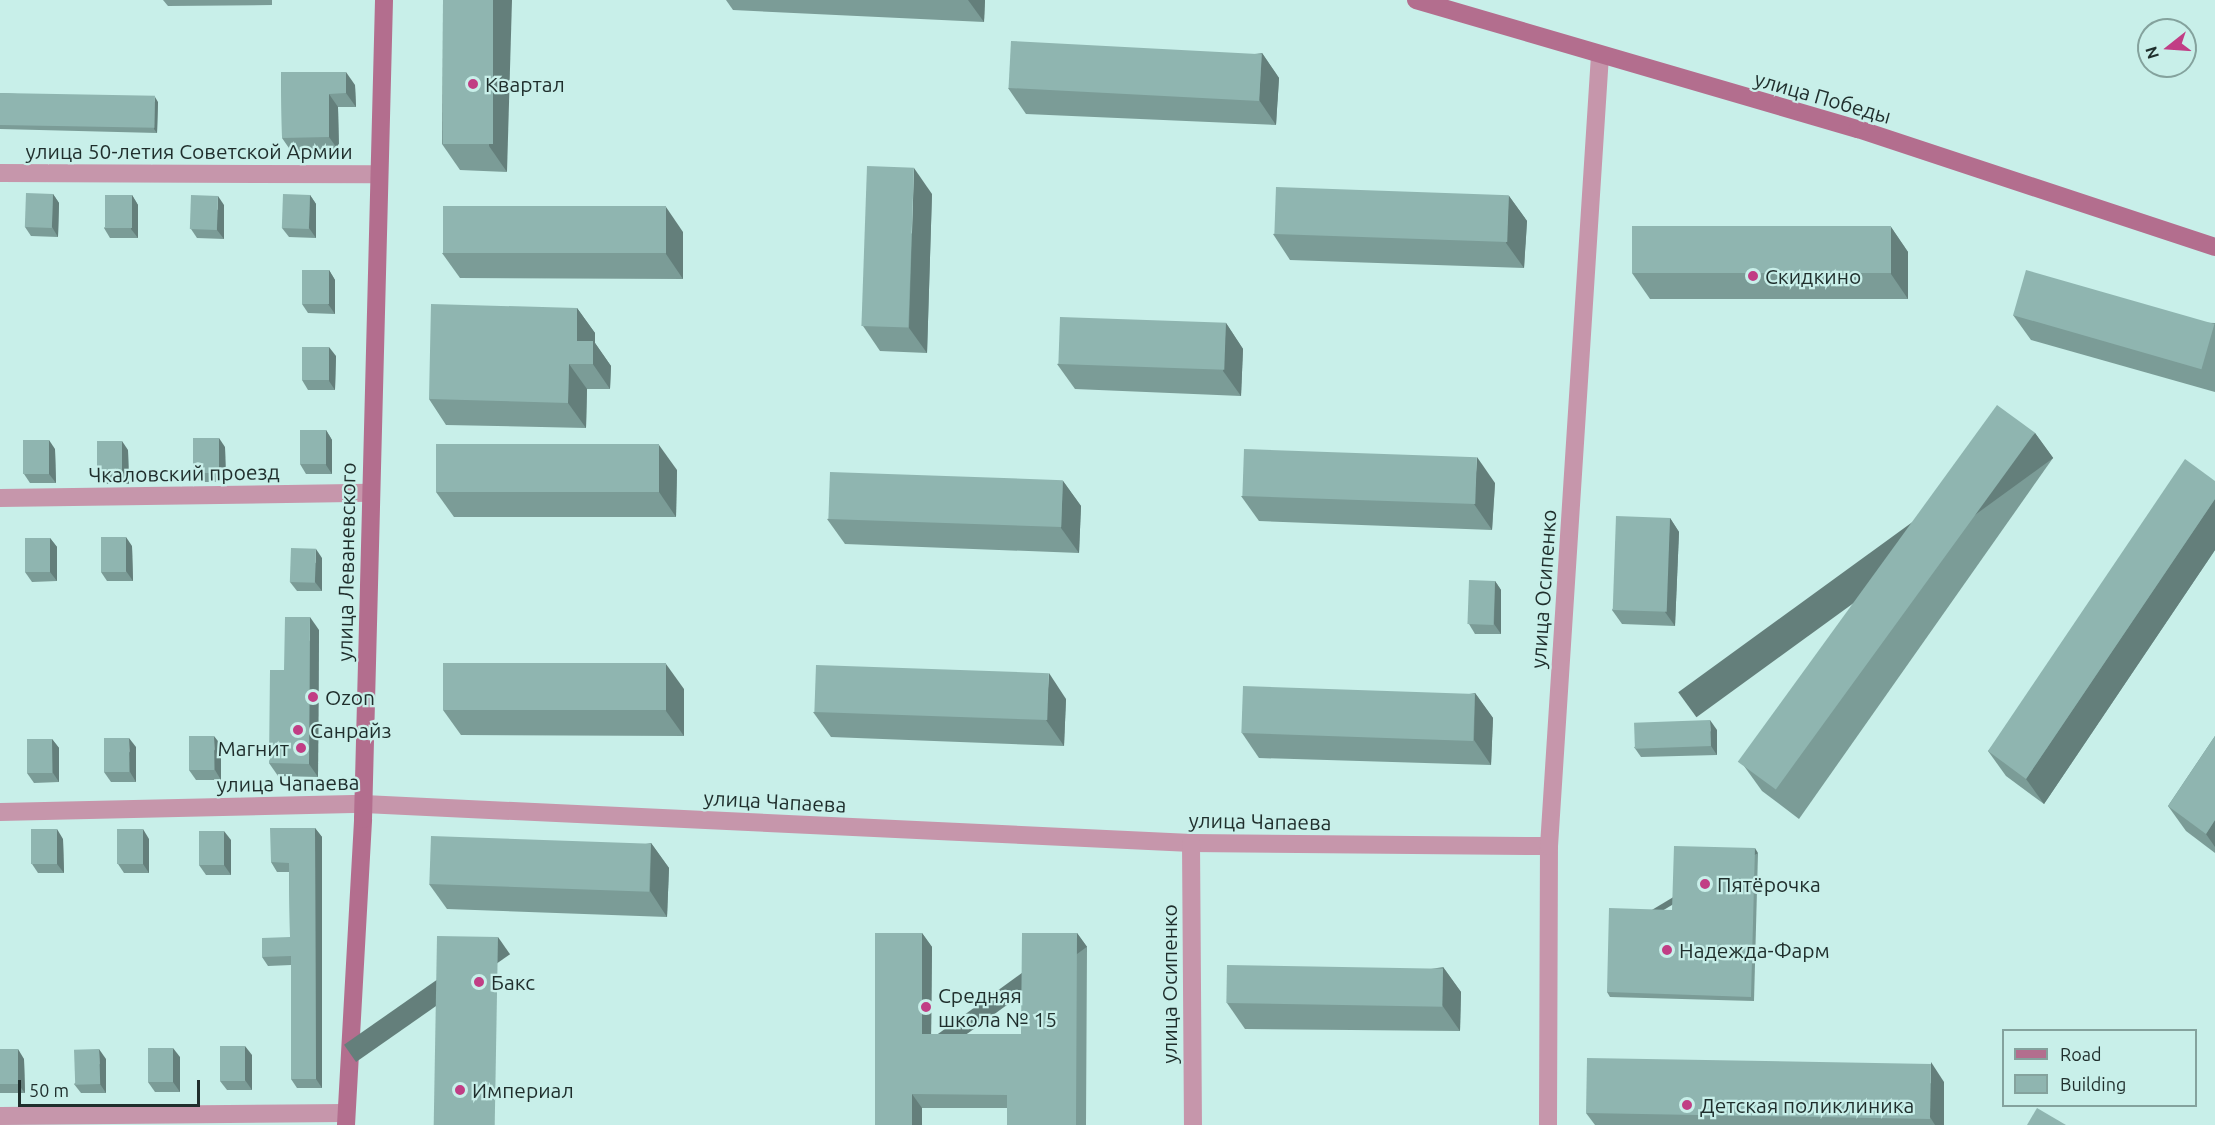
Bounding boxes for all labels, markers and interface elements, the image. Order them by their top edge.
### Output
north arrow [2137,18,2197,78]
text: N [2141,44,2162,61]
street label: улица Победы [1752,65,1894,129]
place label: Квартал [485,71,565,97]
marker: Квартал [466,77,480,91]
street label: улица 50-летия Советской Армии [25,138,353,164]
place label: Скидкино [1765,263,1861,289]
marker: Скидкино [1746,269,1760,283]
street label: Чкаловский проезд [88,459,280,487]
street label: улица Леваневского [332,462,360,662]
street label: улица Осипенко [1525,509,1561,669]
place label: Ozon [325,684,375,710]
marker: Ozon [306,690,320,704]
place label: Санрайз [310,717,392,743]
marker: Санрайз [291,723,305,737]
place label: Магнит [217,735,289,761]
marker: Магнит [294,741,308,755]
street label: улица Чапаева [216,769,360,797]
street label: улица Чапаева [703,785,847,817]
street label: улица Чапаева [1188,807,1332,835]
place label: Пятёрочка [1717,871,1821,897]
marker: Пятёрочка [1698,877,1712,891]
street label: улица Осипенко [1156,904,1182,1064]
place label: Надежда-Фарм [1679,937,1830,963]
marker: Надежда-Фарм [1660,943,1674,957]
place label: Бакс [491,969,535,995]
marker: Бакс [472,975,486,989]
place label: Средняя школа № 15 [938,982,1057,1032]
marker: Средняя школа № 15 [919,1000,933,1014]
legend [2002,1029,2197,1107]
text: Road [2060,1044,2102,1064]
scale bar [21,1068,202,1106]
text: Building [2060,1074,2126,1094]
place label: Империал [472,1077,574,1103]
text: 50 m [29,1080,69,1100]
marker: Империал [453,1083,467,1097]
place label: Детская поликлиника [1700,1092,1914,1118]
marker: Детская поликлиника [1678,1096,1696,1114]

